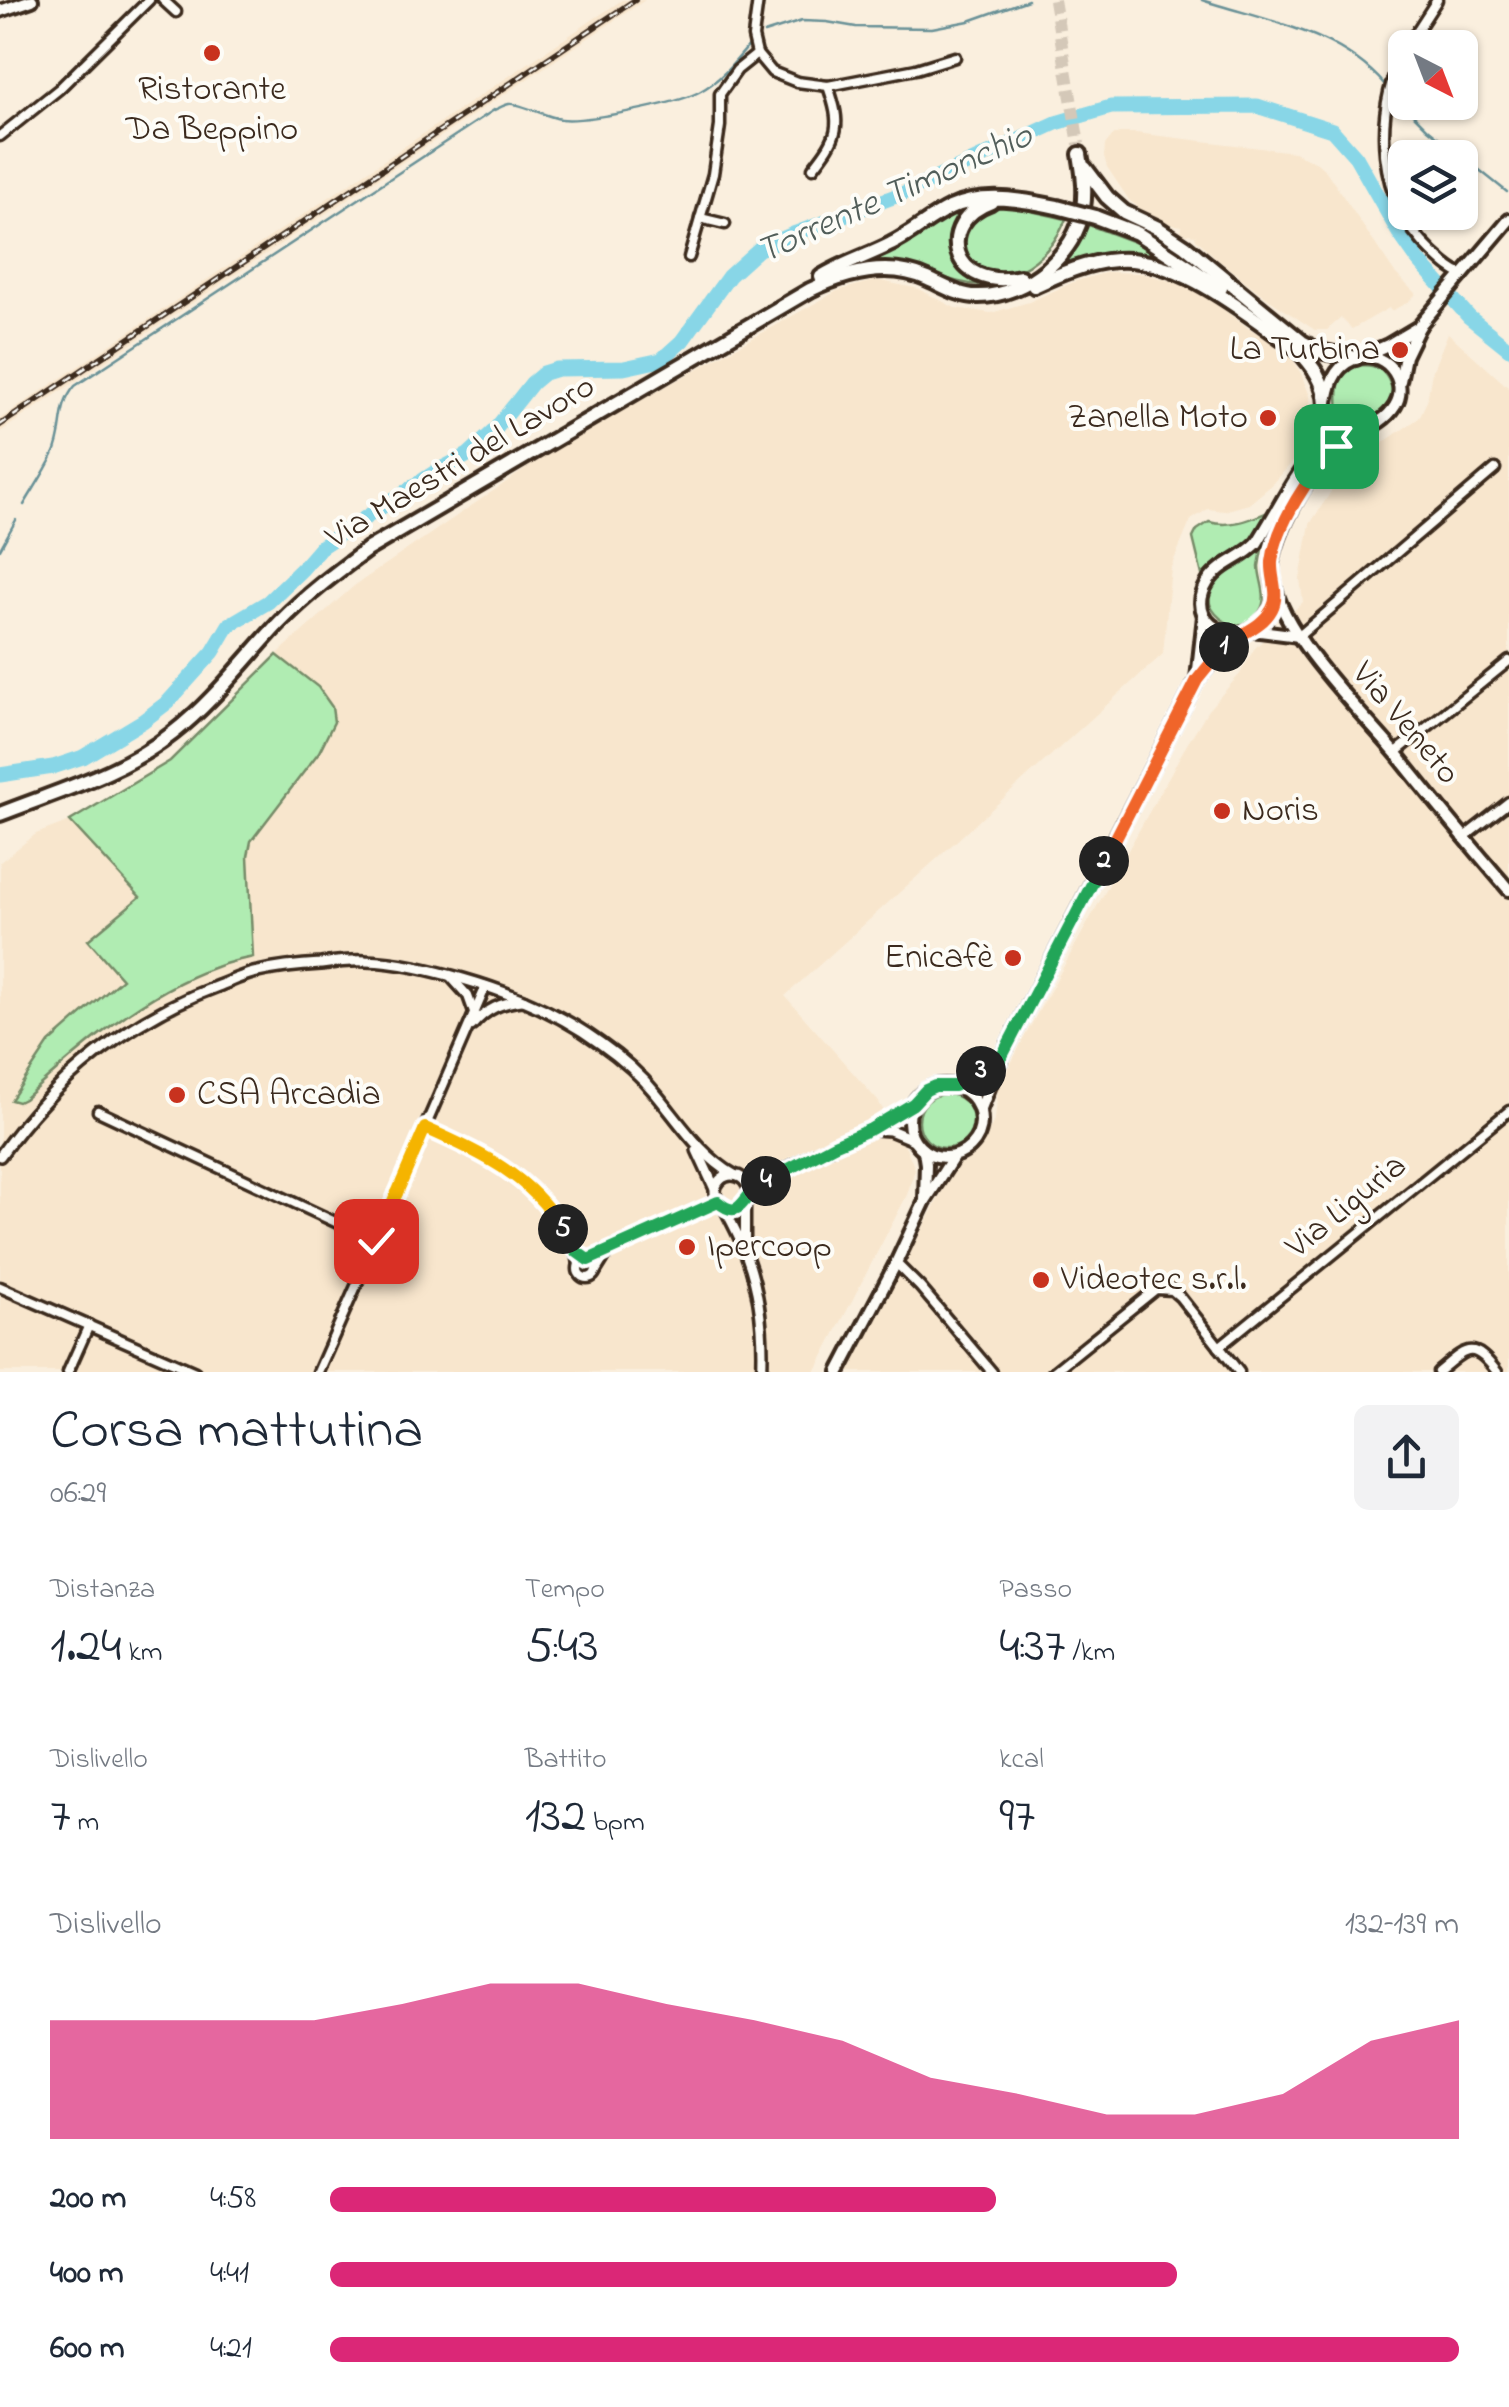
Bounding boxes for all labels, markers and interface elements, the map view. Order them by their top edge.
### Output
north arrow [1388,30,1478,120]
map controls [1388,30,1478,230]
marker: Ristorante Da Beppino [201,42,223,64]
place label: Ristorante Da Beppino [125,65,298,156]
water label: Torrente Timonchio [748,109,1043,281]
button: layers [1388,140,1478,230]
place label: La Turbina [1230,325,1380,376]
marker: La Turbina [1389,339,1411,361]
street label: Via Maestri del Lavoro [316,362,605,564]
place label: Zanella Moto [1067,393,1248,444]
pin [1294,404,1379,489]
marker: Zanella Moto [1257,407,1279,429]
icon: arrive [1309,419,1364,474]
pin: 1 [1199,622,1249,672]
text: 1 [1220,626,1228,667]
street label: Via Veneto [1338,650,1472,797]
place label: Noris [1242,786,1319,837]
marker: Noris [1211,800,1233,822]
pin: 2 [1079,836,1129,886]
text: 2 [1097,840,1111,881]
place label: Enicafè [884,933,993,984]
marker: Enicafè [1002,947,1024,969]
pin: 3 [956,1046,1006,1096]
text: 3 [975,1050,987,1091]
place label: CSA Arcadia [197,1070,381,1121]
marker: CSA Arcadia [166,1084,188,1106]
street label: Via Liguria [1275,1142,1419,1272]
pin: 4 [741,1156,791,1206]
text: 4 [760,1160,772,1201]
pin [334,1199,419,1284]
pin: 5 [538,1204,588,1254]
text: 5 [555,1208,571,1249]
icon: check [349,1214,404,1269]
place label: Ipercoop [707,1222,832,1273]
marker: Ipercoop [676,1236,698,1258]
place label: Videotec s.r.l. [1060,1255,1247,1306]
marker: Videotec s.r.l. [1030,1269,1052,1291]
text: Corsa mattutina [50,1393,423,1473]
button: share [1354,1405,1459,1510]
text: 06:29 [50,1471,106,1518]
text: Distanza [50,1570,155,1611]
text: Tempo [525,1570,605,1611]
text: Passo [999,1570,1072,1611]
text: 1.24 [50,1611,122,1684]
text: 5:43 [525,1611,599,1684]
text: 4:37 [999,1611,1065,1684]
text: km [122,1633,163,1674]
text: /km [1065,1633,1115,1674]
text: Dislivello [50,1740,148,1781]
text: Battito [525,1740,606,1781]
text: kcal [999,1740,1044,1781]
text: 7 [50,1781,71,1854]
text: 132 [525,1781,586,1854]
text: 97 [999,1781,1035,1854]
text: m [71,1803,99,1844]
text: bpm [586,1803,645,1844]
text: Dislivello [50,1902,162,1949]
text: 132–139 m [1345,1902,1459,1949]
text: 200 m [50,2176,126,2223]
text: 4:58 [210,2176,256,2223]
text: 400 m [50,2251,124,2298]
text: 4:41 [210,2251,249,2298]
text: 600 m [50,2326,125,2373]
text: 4:21 [210,2326,252,2373]

